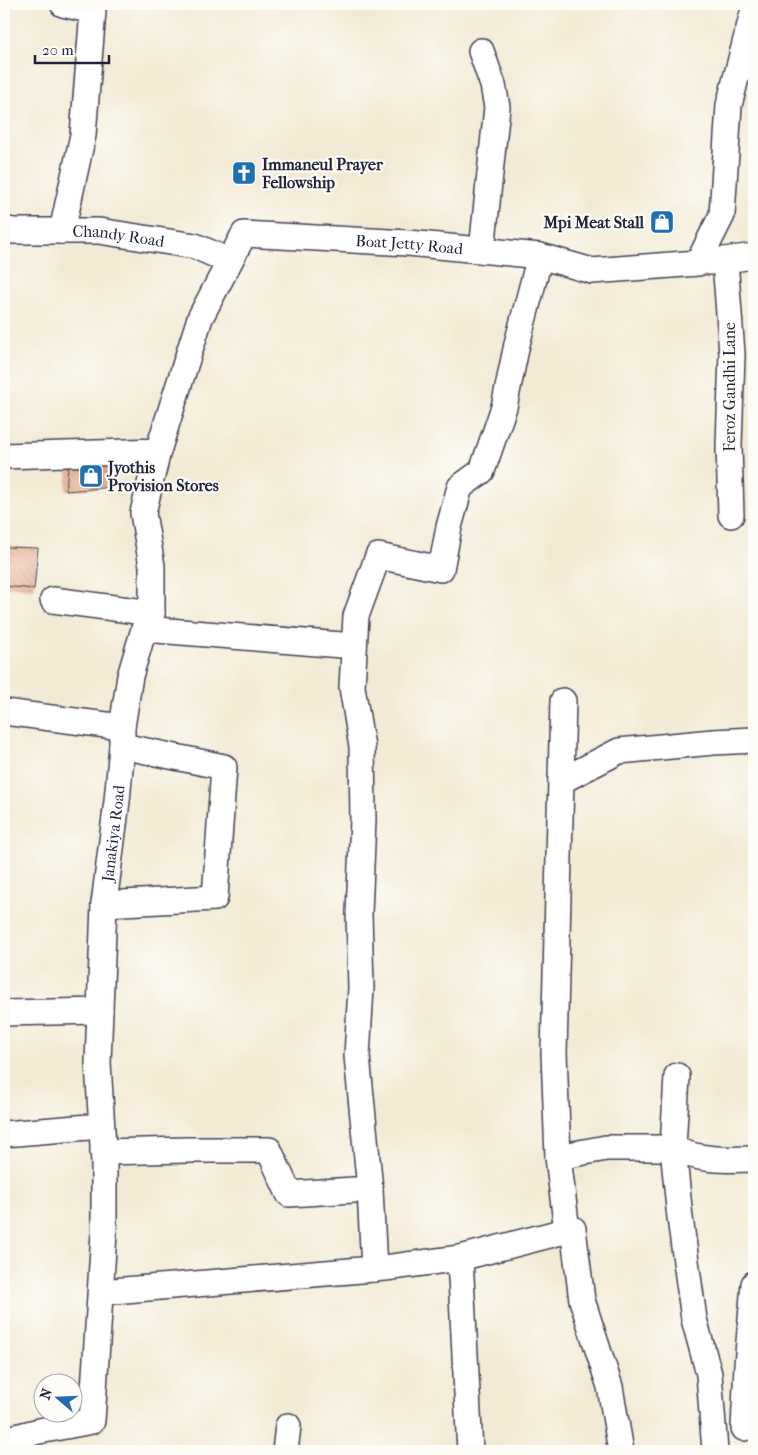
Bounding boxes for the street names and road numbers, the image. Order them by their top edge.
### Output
street label: Chandy Road [73,222,166,251]
street label: Boat Jetty Road [355,231,464,258]
street label: Feroz Gandhi Lane [720,322,739,452]
street label: Janakiya Road [97,784,128,885]

